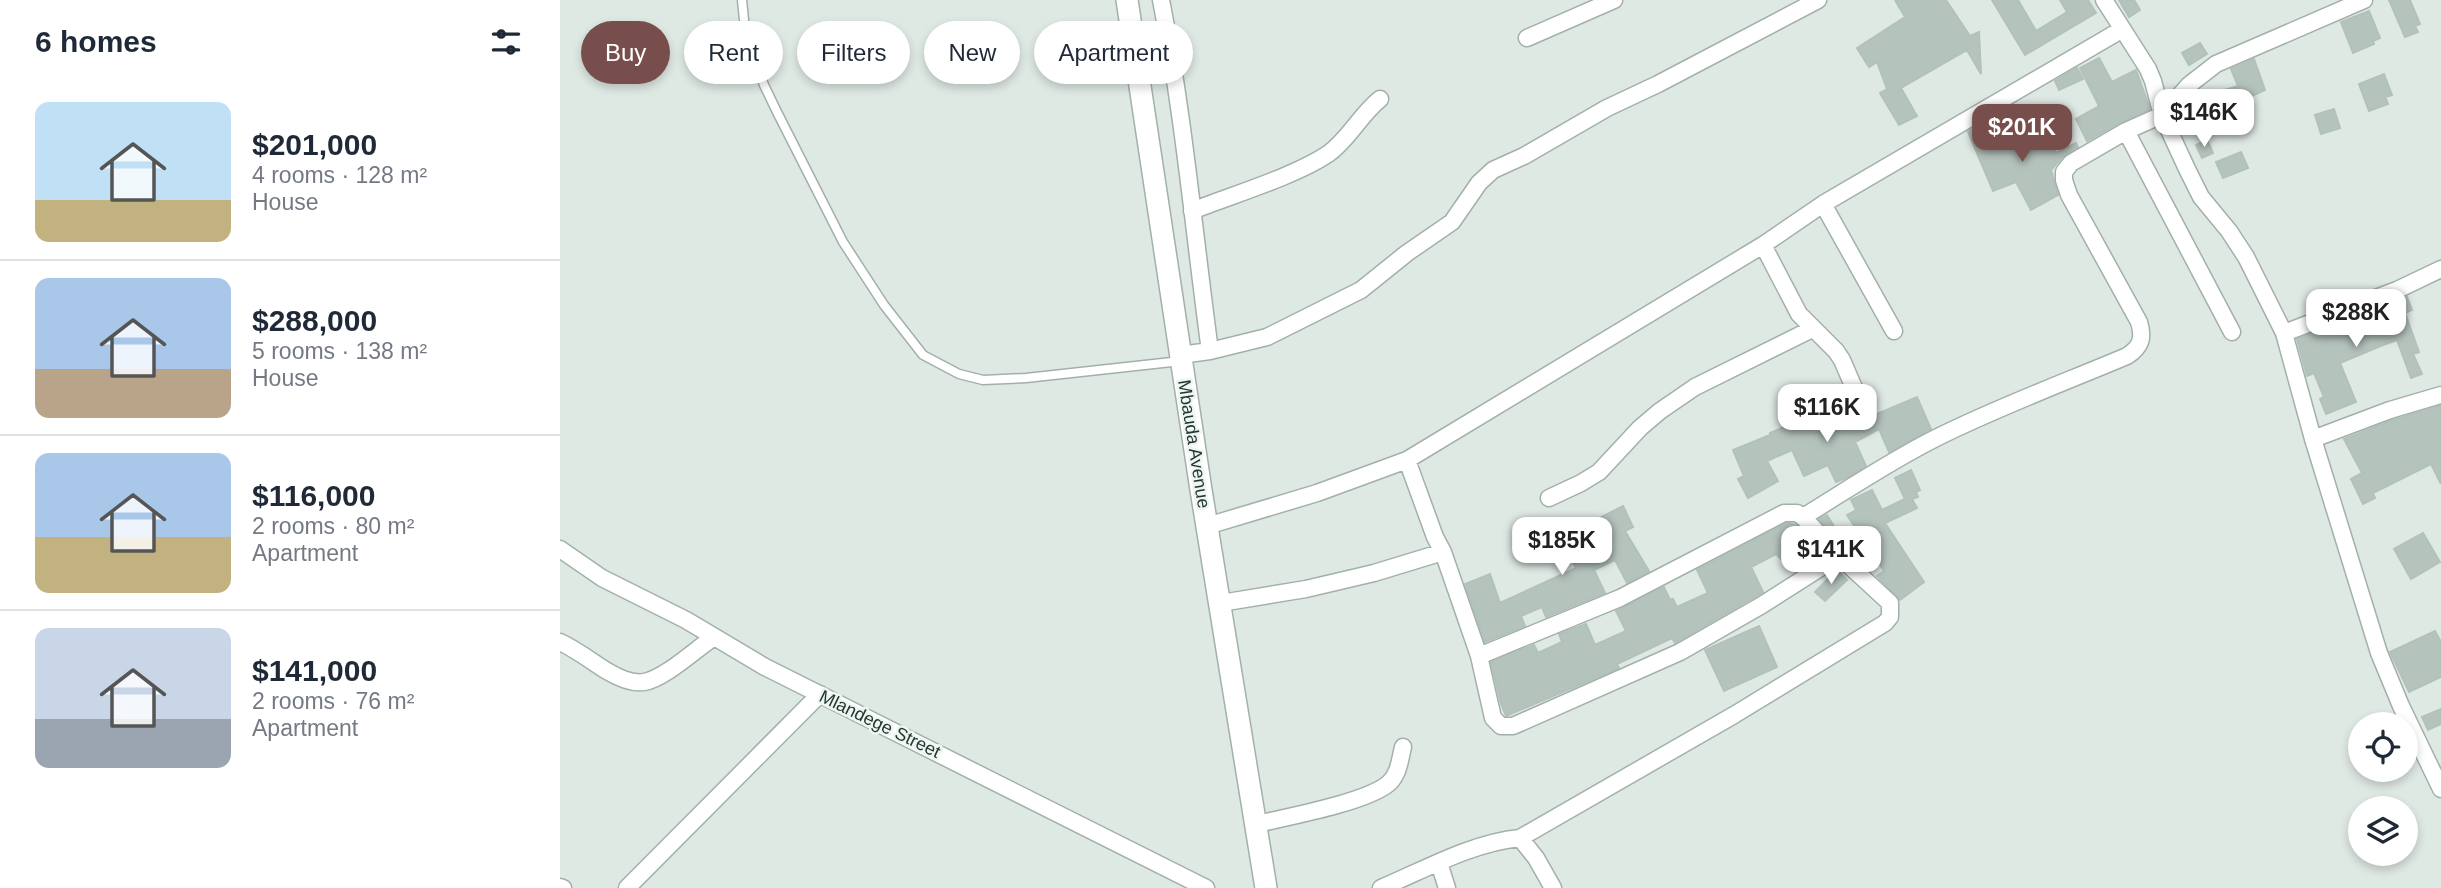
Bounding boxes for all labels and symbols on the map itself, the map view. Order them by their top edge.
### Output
pin: $146K [2155,90,2253,149]
pin: $201K [1973,104,2071,164]
pin: $288K [2307,290,2405,349]
street label: Mbauda Avenue [1174,378,1214,510]
pin: $116K [1778,384,1876,444]
pin: $185K [1513,518,1611,577]
pin: $141K [1782,526,1880,586]
street label: Mlandege Street [816,686,944,762]

